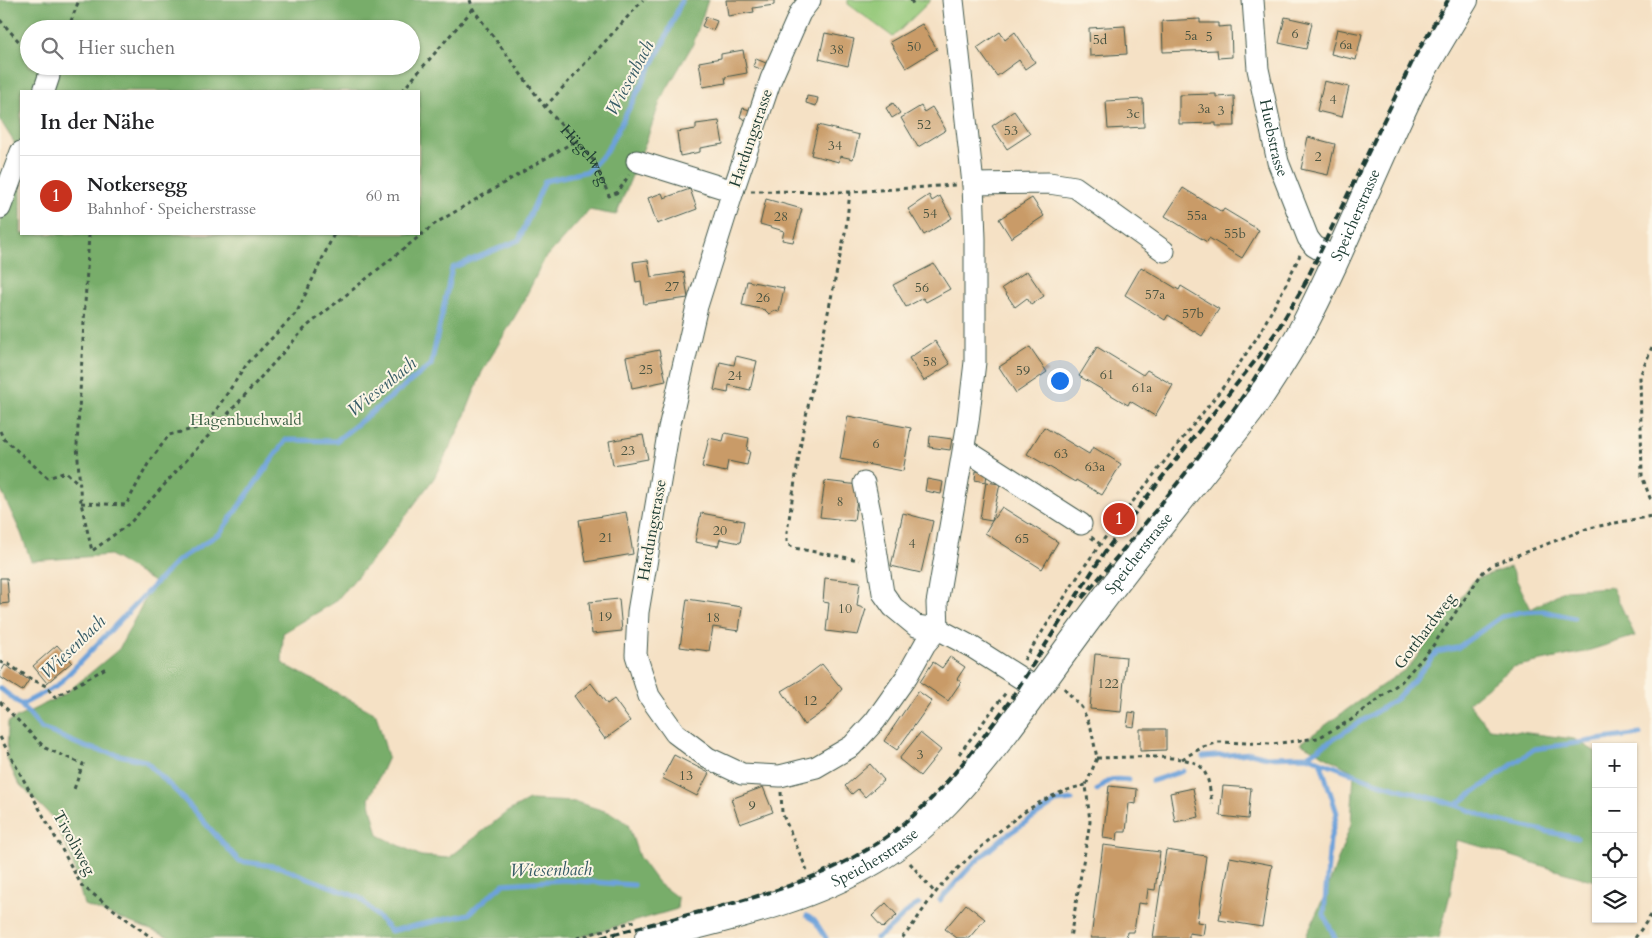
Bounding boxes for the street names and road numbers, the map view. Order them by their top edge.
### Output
street label: Hardungstrasse [724,86,778,190]
street label: Huebstrasse [1254,97,1294,180]
street label: Hügelweg [555,120,614,189]
street label: Speicherstrasse [1326,166,1386,265]
street label: Hardungstrasse [632,478,672,582]
street label: Speicherstrasse [1100,508,1178,599]
street label: Gotthardweg [1389,588,1461,674]
street label: Tivoliweg [47,807,101,879]
street label: Speicherstrasse [828,823,923,893]

